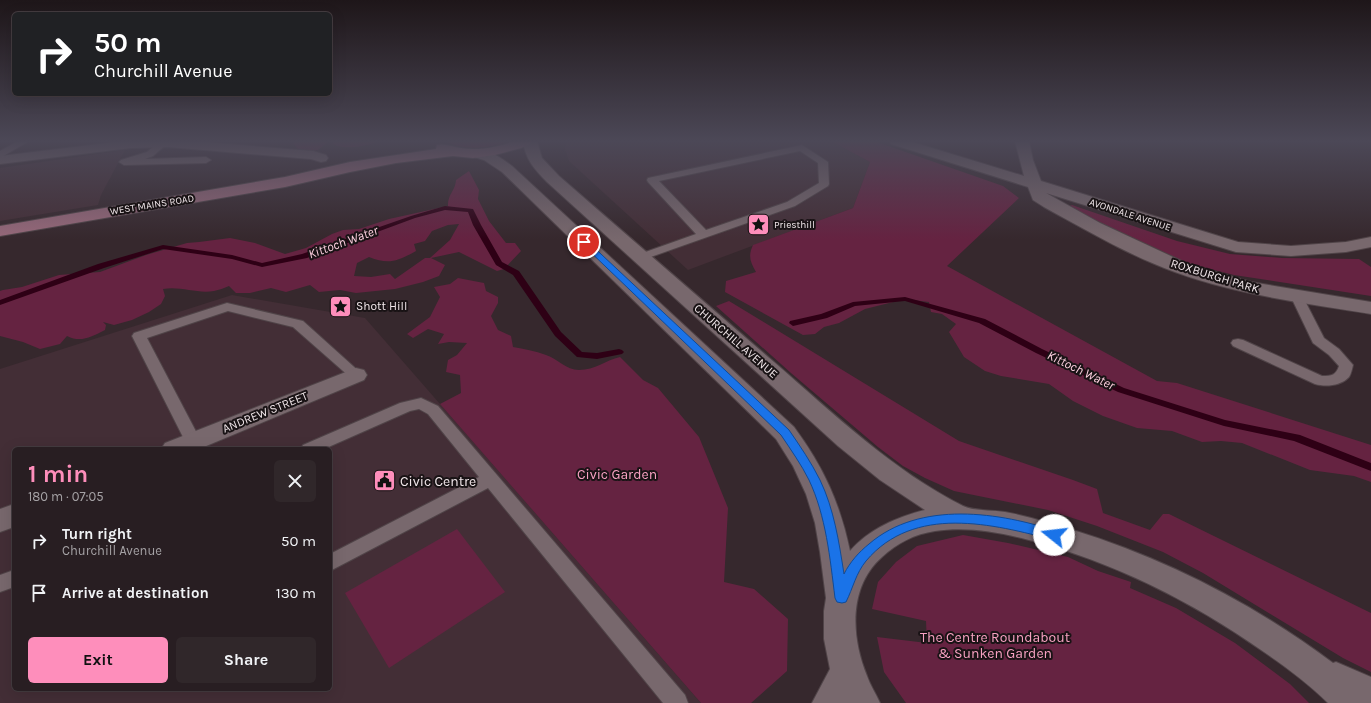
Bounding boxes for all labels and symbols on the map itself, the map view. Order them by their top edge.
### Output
street label: WEST MAINS ROAD [109,192,195,218]
street label: AVONDALE AVENUE [1088,196,1172,234]
place icon: Priesthill [745,212,771,238]
place label: Priesthill [774,219,815,231]
water label: Kittoch Water [306,222,380,262]
pin [567,225,601,259]
street label: ROXBURGH PARK [1169,256,1262,296]
place icon: Shott Hill [327,293,353,319]
place label: Shott Hill [356,299,407,313]
street label: CHURCHILL AVENUE [691,301,781,381]
water label: Kittoch Water [1045,347,1118,393]
street label: ANDREW STREET [220,389,310,435]
park label: Civic Garden [577,466,657,483]
public building icon: Civic Centre [372,468,398,494]
place label: Civic Centre [400,473,476,490]
position arrow [1033,514,1075,556]
park label: The Centre Roundabout & Sunken Garden [920,629,1070,662]

